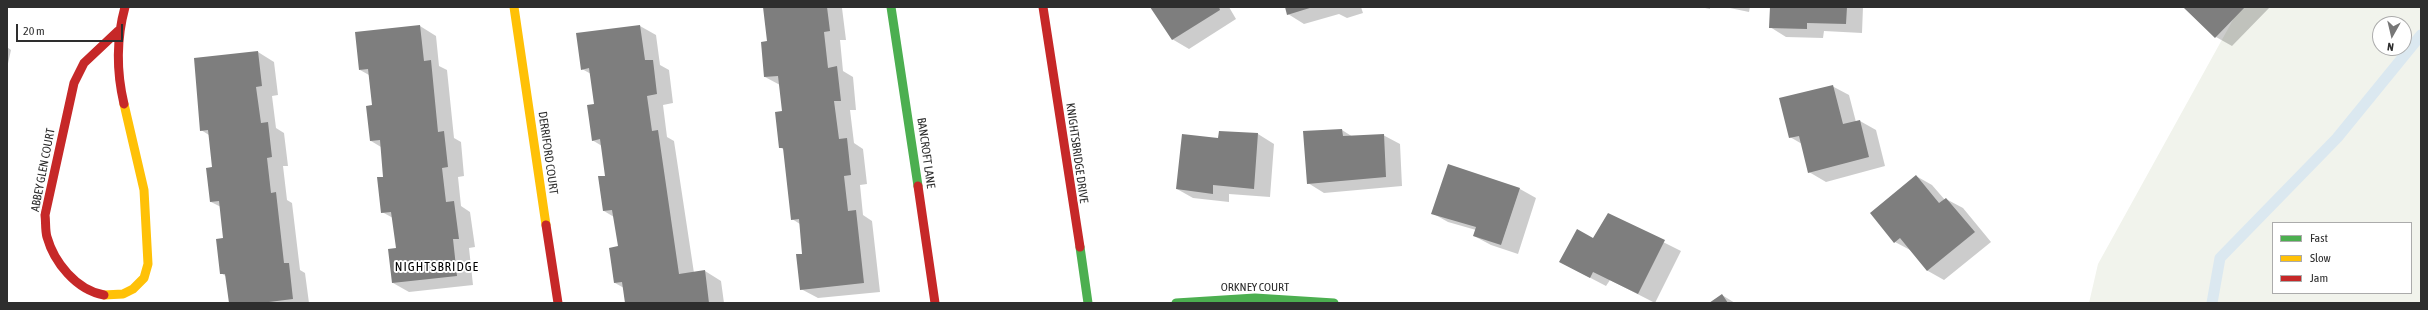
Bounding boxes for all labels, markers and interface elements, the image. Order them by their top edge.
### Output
scale bar [18,16,125,42]
north arrow [2372,16,2412,56]
text: 20 m [23,24,45,38]
text: N [2386,40,2395,53]
street label: KNIGHTSBRIDGE DRIVE [1063,102,1091,204]
street label: DERRIFORD COURT [535,111,561,195]
street label: BANCROFT LANE [914,117,938,189]
street label: ABBEY GLEN COURT [28,127,58,213]
legend [2272,222,2412,294]
text: Fast [2310,231,2328,245]
text: Slow [2310,251,2331,265]
district label: NIGHTSBRIDGE [395,259,479,275]
text: Jam [2310,271,2328,285]
street label: ORKNEY COURT [1221,280,1289,294]

